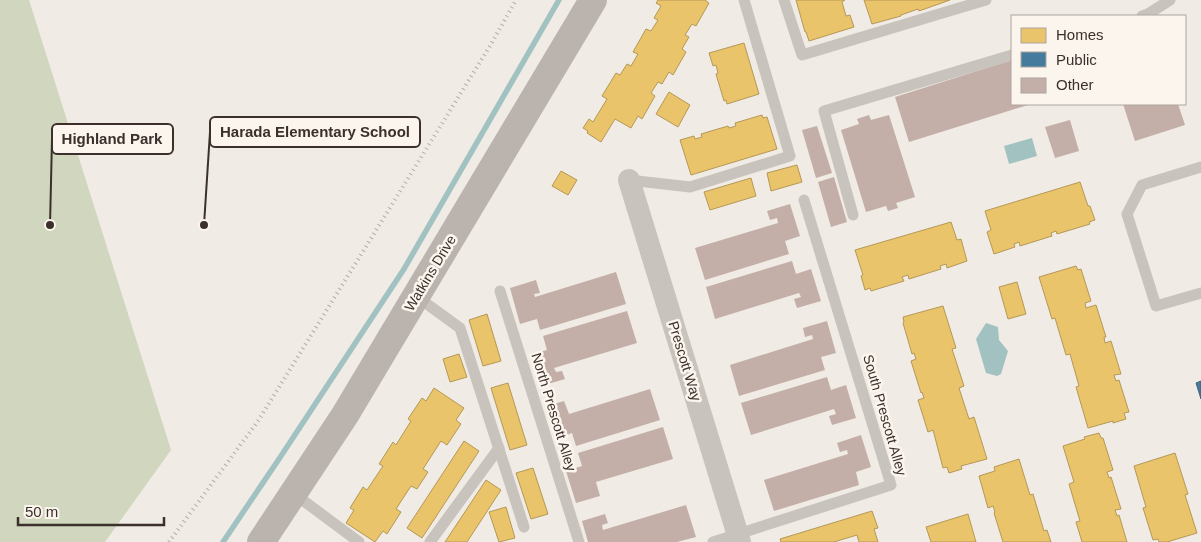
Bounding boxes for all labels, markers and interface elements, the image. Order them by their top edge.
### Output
legend [1011,15,1186,105]
text: Homes [1056,26,1104,43]
text: Public [1056,51,1097,68]
text: Other [1056,76,1094,93]
callout: Harada Elementary School [210,117,420,147]
text: Harada Elementary School [220,123,410,140]
callout: Highland Park [52,124,173,154]
text: Highland Park [62,130,163,147]
street label: Watkins Drive [401,232,459,314]
street label: Prescott Way [665,319,705,403]
street label: North Prescott Alley [528,351,580,473]
street label: South Prescott Alley [860,353,910,477]
scale bar [18,494,164,526]
text: 50 m [25,503,58,520]

